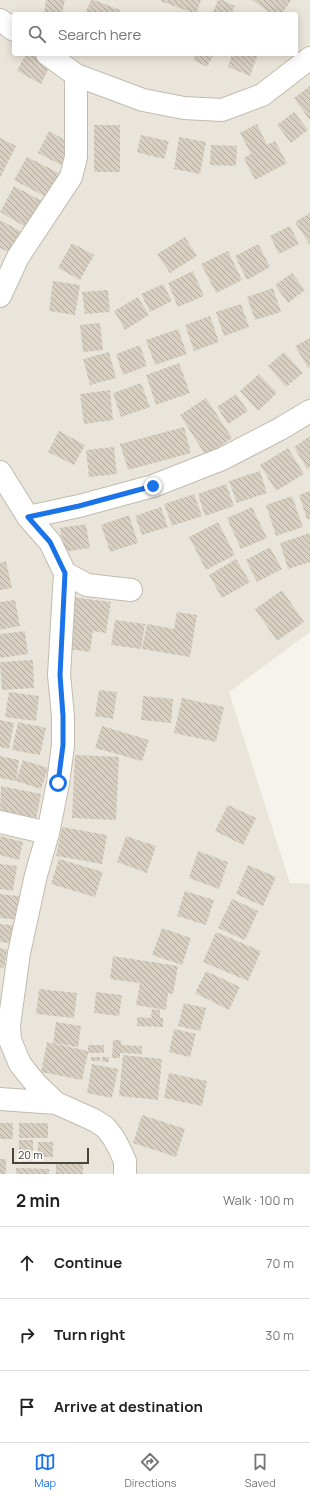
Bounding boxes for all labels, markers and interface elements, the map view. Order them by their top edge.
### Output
search box [12,12,298,56]
icon: search [26,23,48,45]
text: Search here [58,24,141,45]
route end [144,477,162,495]
route start [49,774,67,792]
scale bar [12,1146,89,1165]
text: 20 m [18,1147,43,1162]
text: 2 min [16,1189,60,1212]
text: Walk · 100 m [223,1191,294,1209]
icon: ahead [16,1252,38,1274]
text: Continue [54,1252,122,1273]
text: 70 m [266,1254,294,1272]
icon: right [16,1324,38,1346]
text: Turn right [54,1324,125,1345]
text: 30 m [265,1326,294,1344]
icon: arrive [16,1396,38,1418]
text: Arrive at destination [54,1396,203,1417]
tab: Map [34,1451,56,1490]
tab: Directions [124,1451,177,1490]
tab: Saved [245,1451,276,1490]

